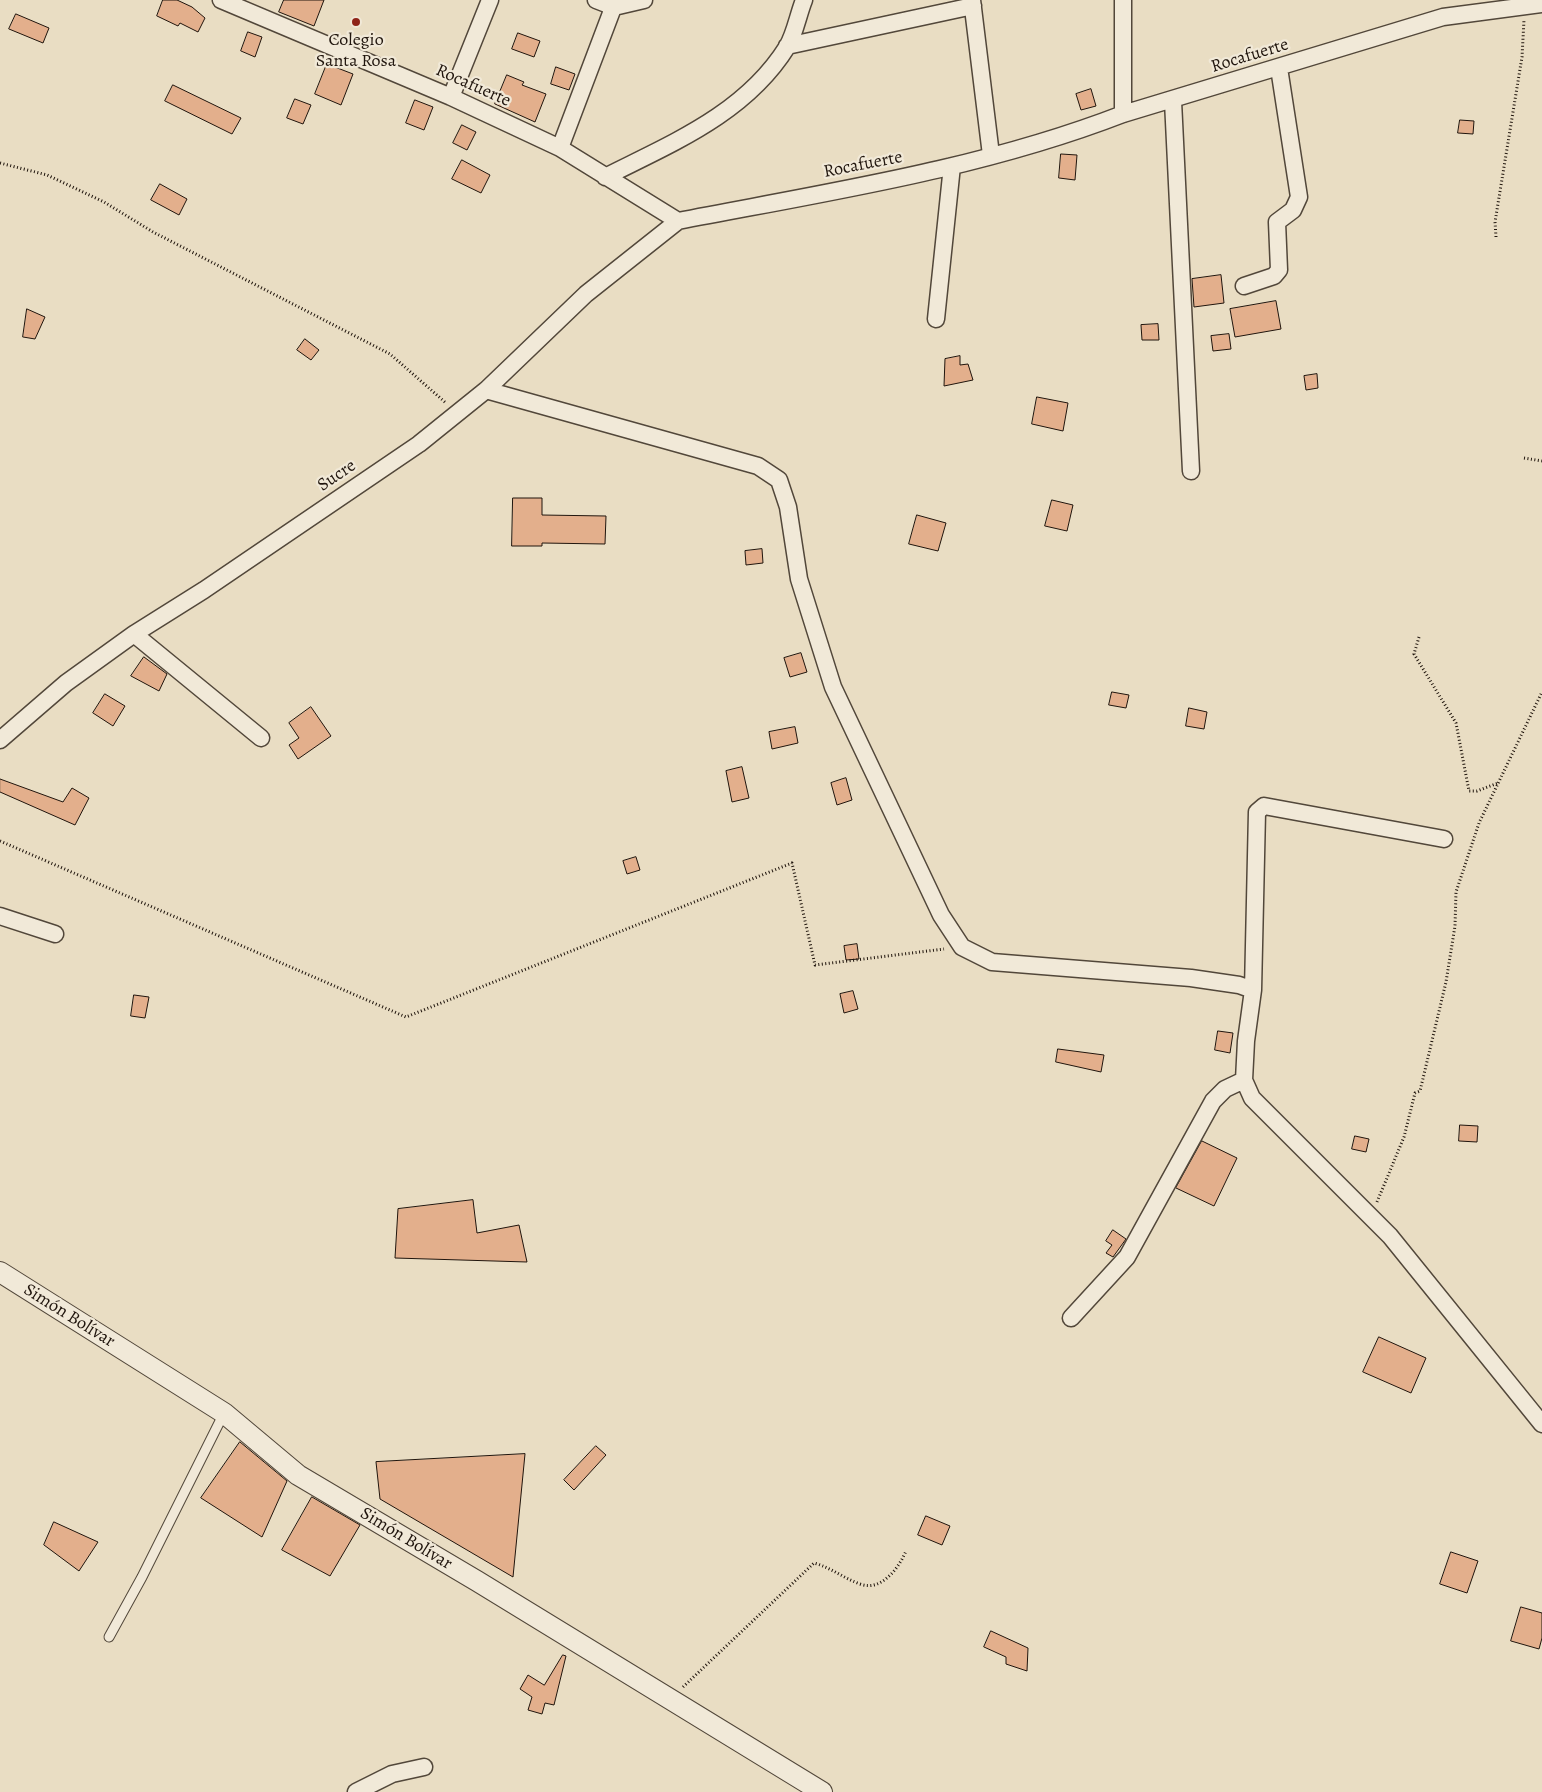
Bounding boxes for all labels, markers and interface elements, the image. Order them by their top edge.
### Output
marker: Colegio Santa Rosa [350,16,362,28]
place label: Colegio Santa Rosa [316,30,396,72]
street label: Rocafuerte [1209,34,1291,78]
street label: Rocafuerte [432,60,514,112]
street label: Rocafuerte [822,147,904,183]
street label: Sucre [314,455,360,497]
street label: Simón Bolívar [19,1279,119,1353]
street label: Simón Bolívar [356,1503,456,1575]

